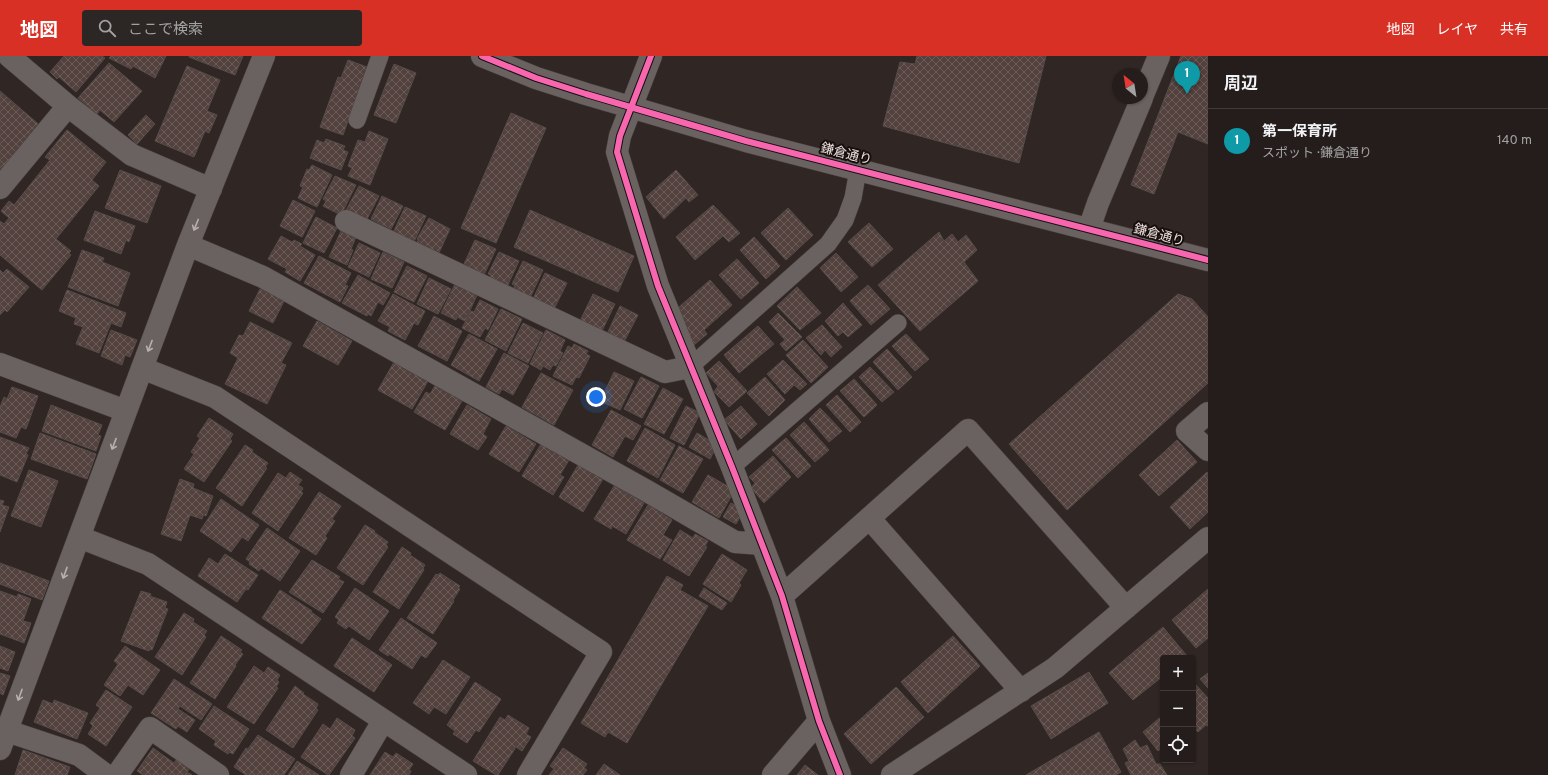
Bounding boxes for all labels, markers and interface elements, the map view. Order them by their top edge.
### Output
search box [82,10,362,46]
icon: search [96,17,118,39]
text: 地図 [20,19,58,43]
text: ここで検索 [128,21,203,40]
text: 地図 [1386,22,1414,39]
text: レイヤ [1436,22,1478,39]
text: 共有 [1500,22,1528,39]
pin: 1 [1174,61,1200,94]
north arrow [1112,68,1148,104]
text: 周辺 [1224,74,1258,96]
text: 第一保育所 [1262,123,1337,142]
text: 1 [1234,133,1240,149]
text: 140 m [1497,133,1532,149]
street label: 鎌倉通り [819,140,873,169]
text: スポット · 鎌倉通り [1262,146,1372,162]
one-way arrow [192,218,199,230]
street label: 鎌倉通り [1132,221,1186,250]
one-way arrow [145,340,153,352]
your location [586,387,606,407]
one-way arrow [109,437,117,449]
one-way arrow [61,567,69,579]
map controls [1160,655,1196,763]
button: + [1160,655,1196,691]
one-way arrow [15,689,23,701]
button: − [1160,691,1196,727]
button: locate [1160,727,1196,763]

